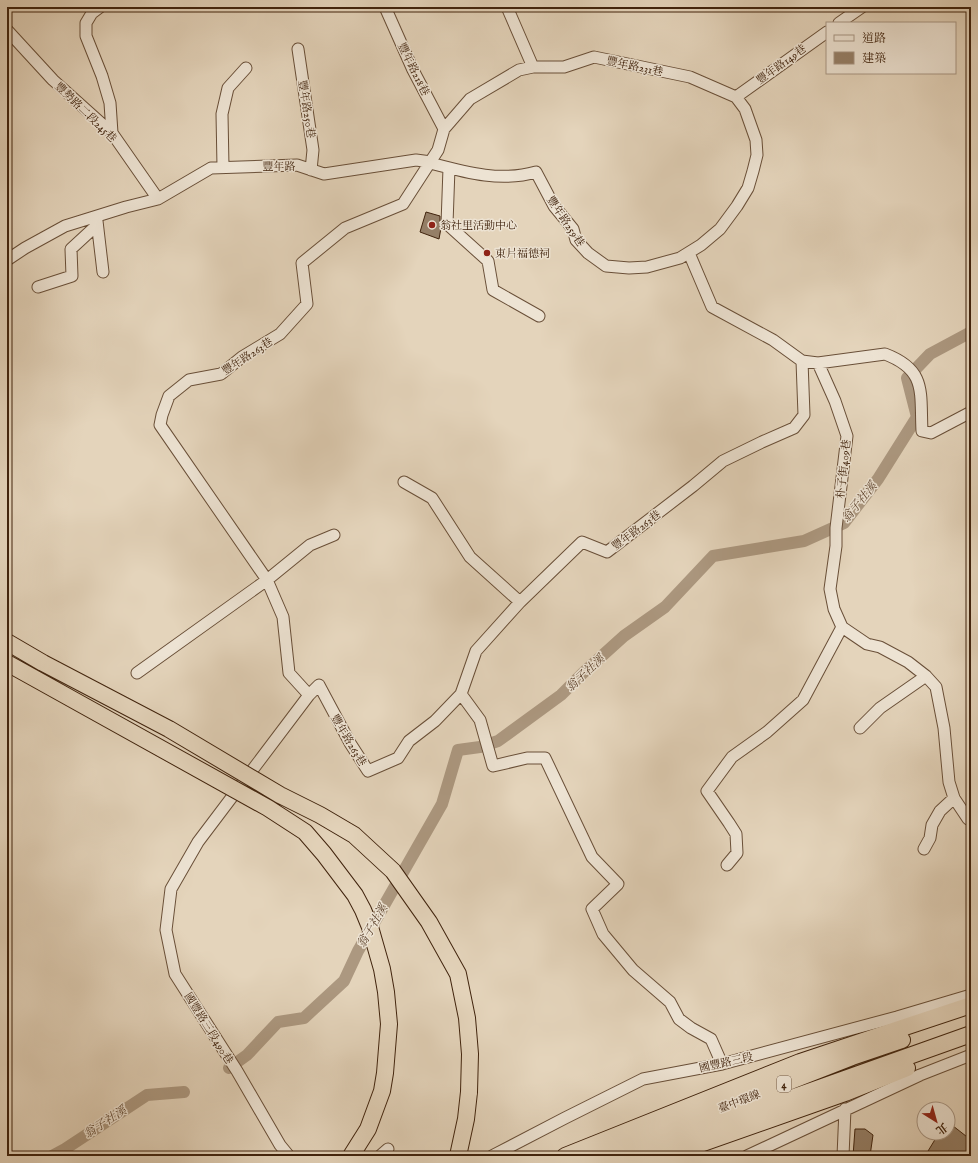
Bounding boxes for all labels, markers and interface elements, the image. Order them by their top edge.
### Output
legend [826,22,956,74]
text: 道路 [862,31,886,46]
street label: 豐年路218巷 [394,40,432,98]
street label: 豐年路149巷 [754,42,809,88]
text: 建築 [862,51,886,66]
street label: 豐年路231巷 [605,54,664,80]
street label: 豐年路250巷 [295,79,318,139]
street label: 豐勢路二段245巷 [51,80,119,146]
street label: 豐年路 [263,160,296,174]
street label: 豐年路259巷 [543,194,587,249]
place label: 翁社里活動中心 [440,219,517,233]
marker: 翁社里活動中心 [427,220,437,230]
place label: 東片福德祠 [495,247,550,261]
marker: 東片福德祠 [482,248,492,258]
street label: 豐年路263巷 [219,335,276,378]
street label: 朴子街409巷 [834,439,854,499]
water label: 翁子社溪 [838,477,882,526]
street label: 豐年路263巷 [609,508,664,554]
water label: 翁子社溪 [563,650,609,695]
street label: 豐年路263巷 [327,712,369,769]
water label: 翁子社溪 [354,900,392,951]
street label: 國豐路三段490巷 [181,990,236,1067]
street label: 國豐路三段 [698,1050,755,1076]
road number: 4 [777,1076,791,1092]
street label: 臺中環線 [716,1088,762,1116]
north arrow [916,1101,956,1141]
water label: 翁子社溪 [81,1102,131,1142]
text: 北 [933,1119,950,1137]

